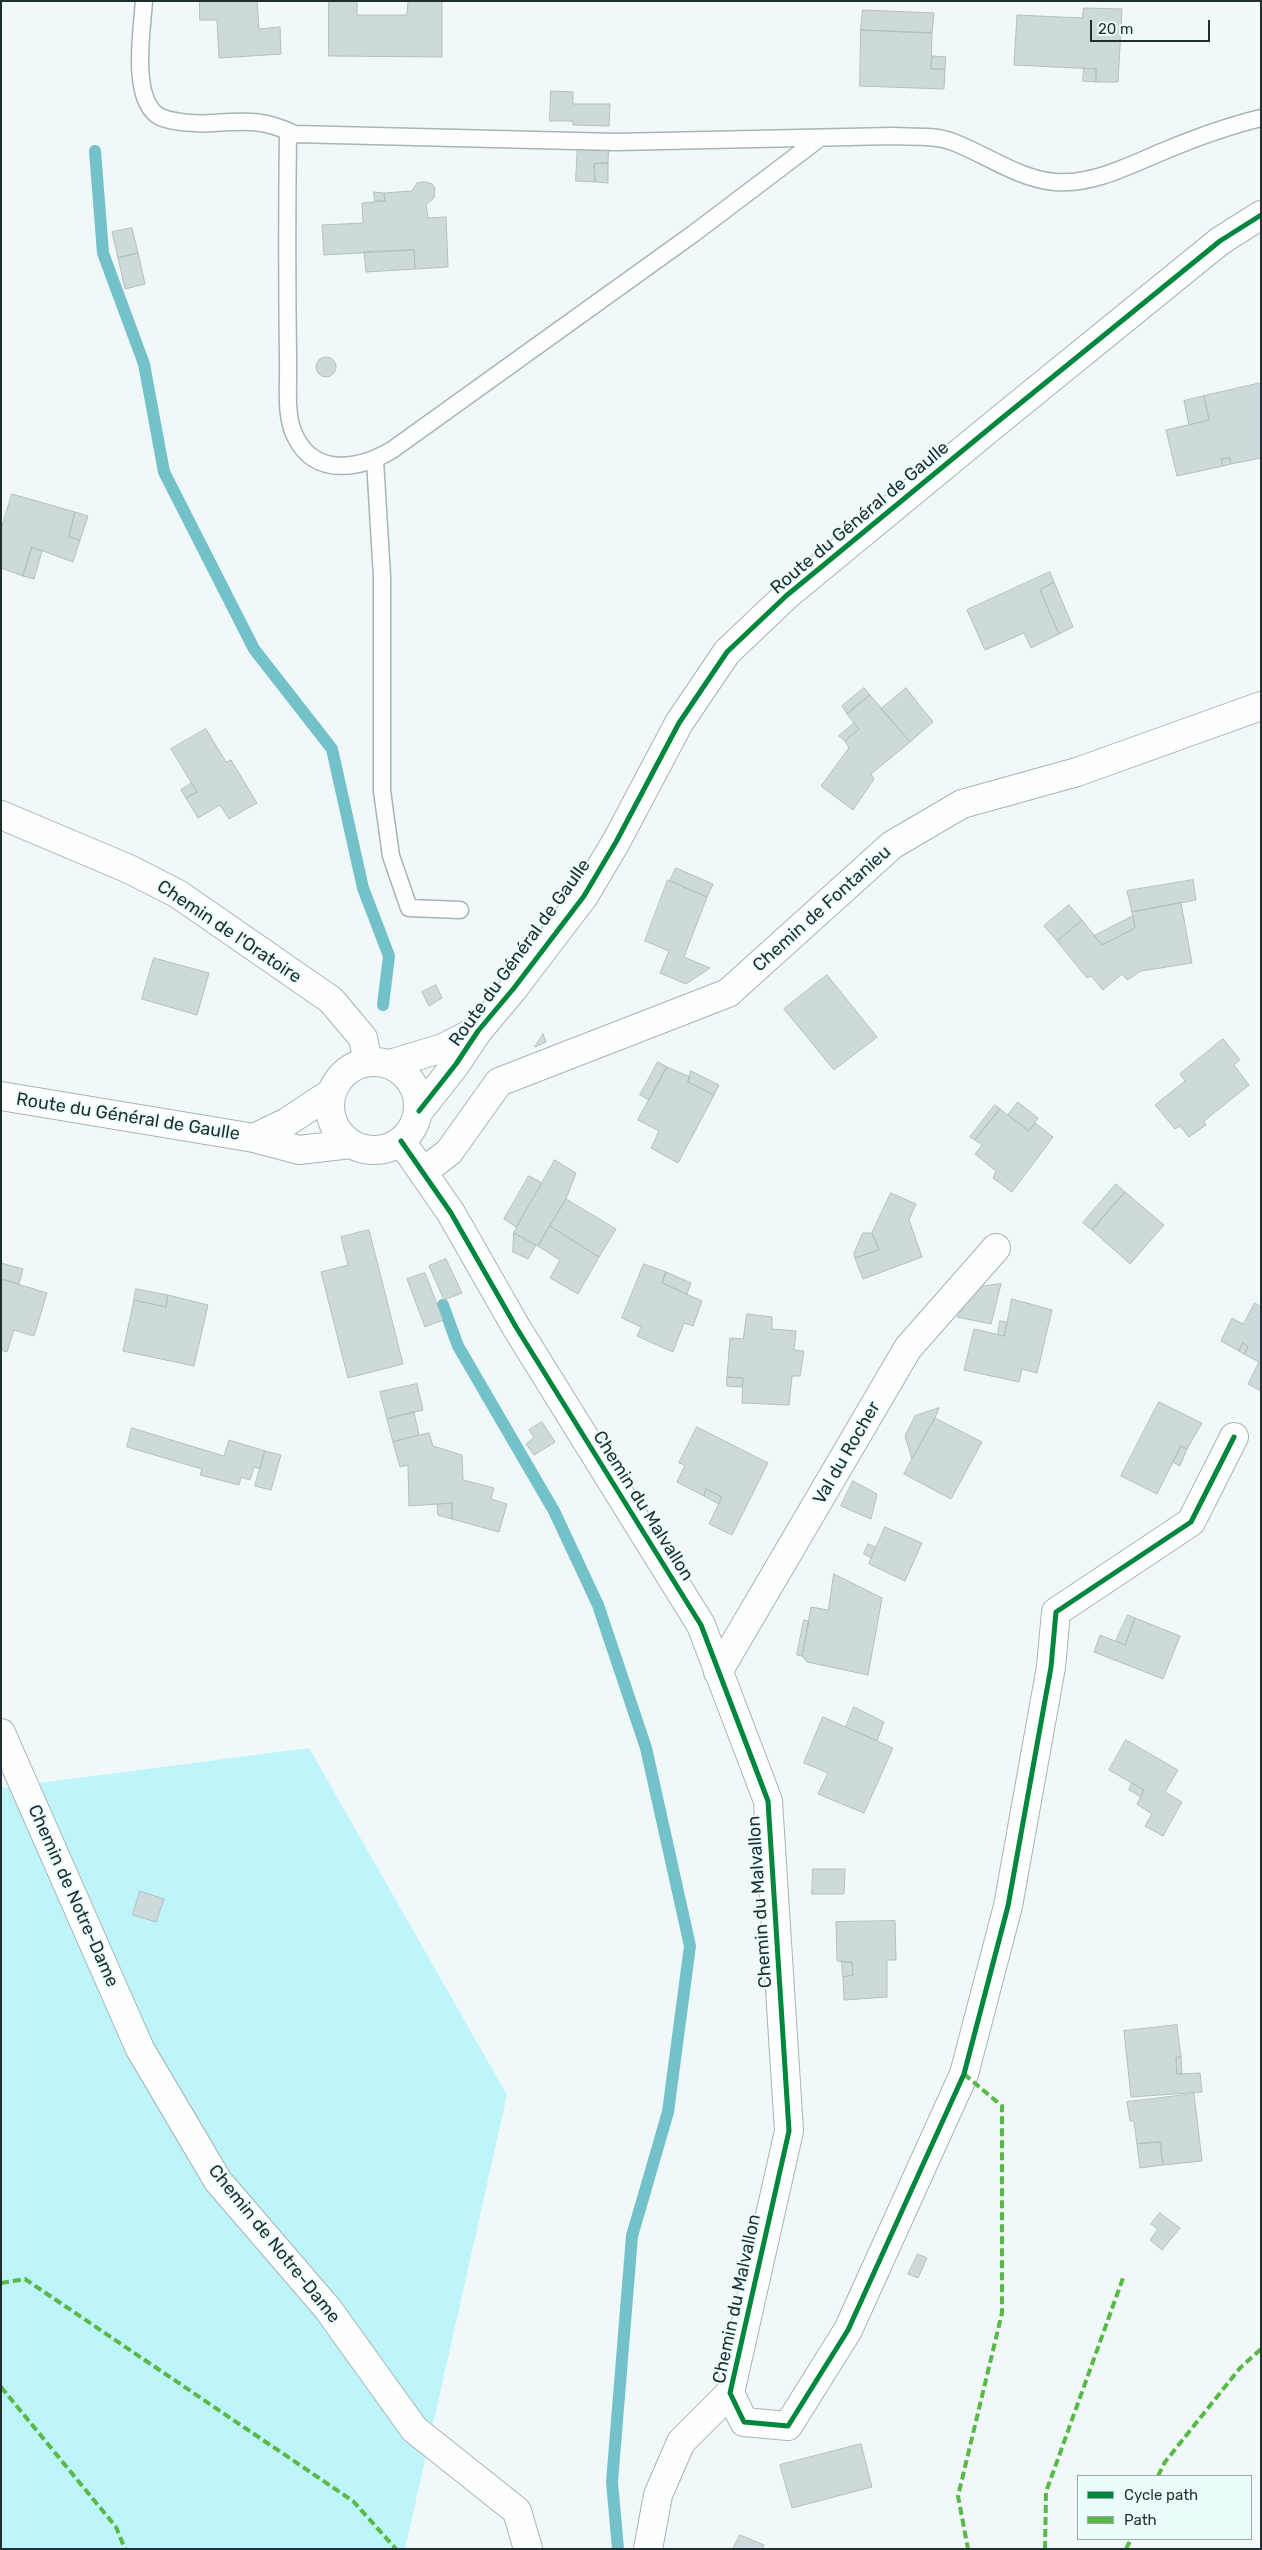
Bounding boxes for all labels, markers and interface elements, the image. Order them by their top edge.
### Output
scale bar [1092,10,1212,42]
text: 20 m [1098,20,1133,38]
street label: Route du Général de Gaulle [766,437,954,599]
street label: Chemin de Fontanieu [748,841,896,977]
street label: Route du Général de Gaulle [445,855,595,1051]
street label: Chemin de l'Oratoire [153,876,305,988]
street label: Route du Général de Gaulle [15,1089,241,1145]
street label: Val du Rocher [809,1398,885,1508]
street label: Chemin du Malvallon [588,1427,698,1585]
street label: Chemin de Notre-Dame [23,1801,123,1991]
street label: Chemin du Malvallon [743,1815,777,1989]
street label: Chemin de Notre-Dame [203,2160,345,2328]
street label: Chemin du Malvallon [708,2212,766,2386]
legend [1077,2475,1252,2540]
text: Cycle path [1124,2486,1198,2504]
text: Path [1124,2511,1157,2529]

